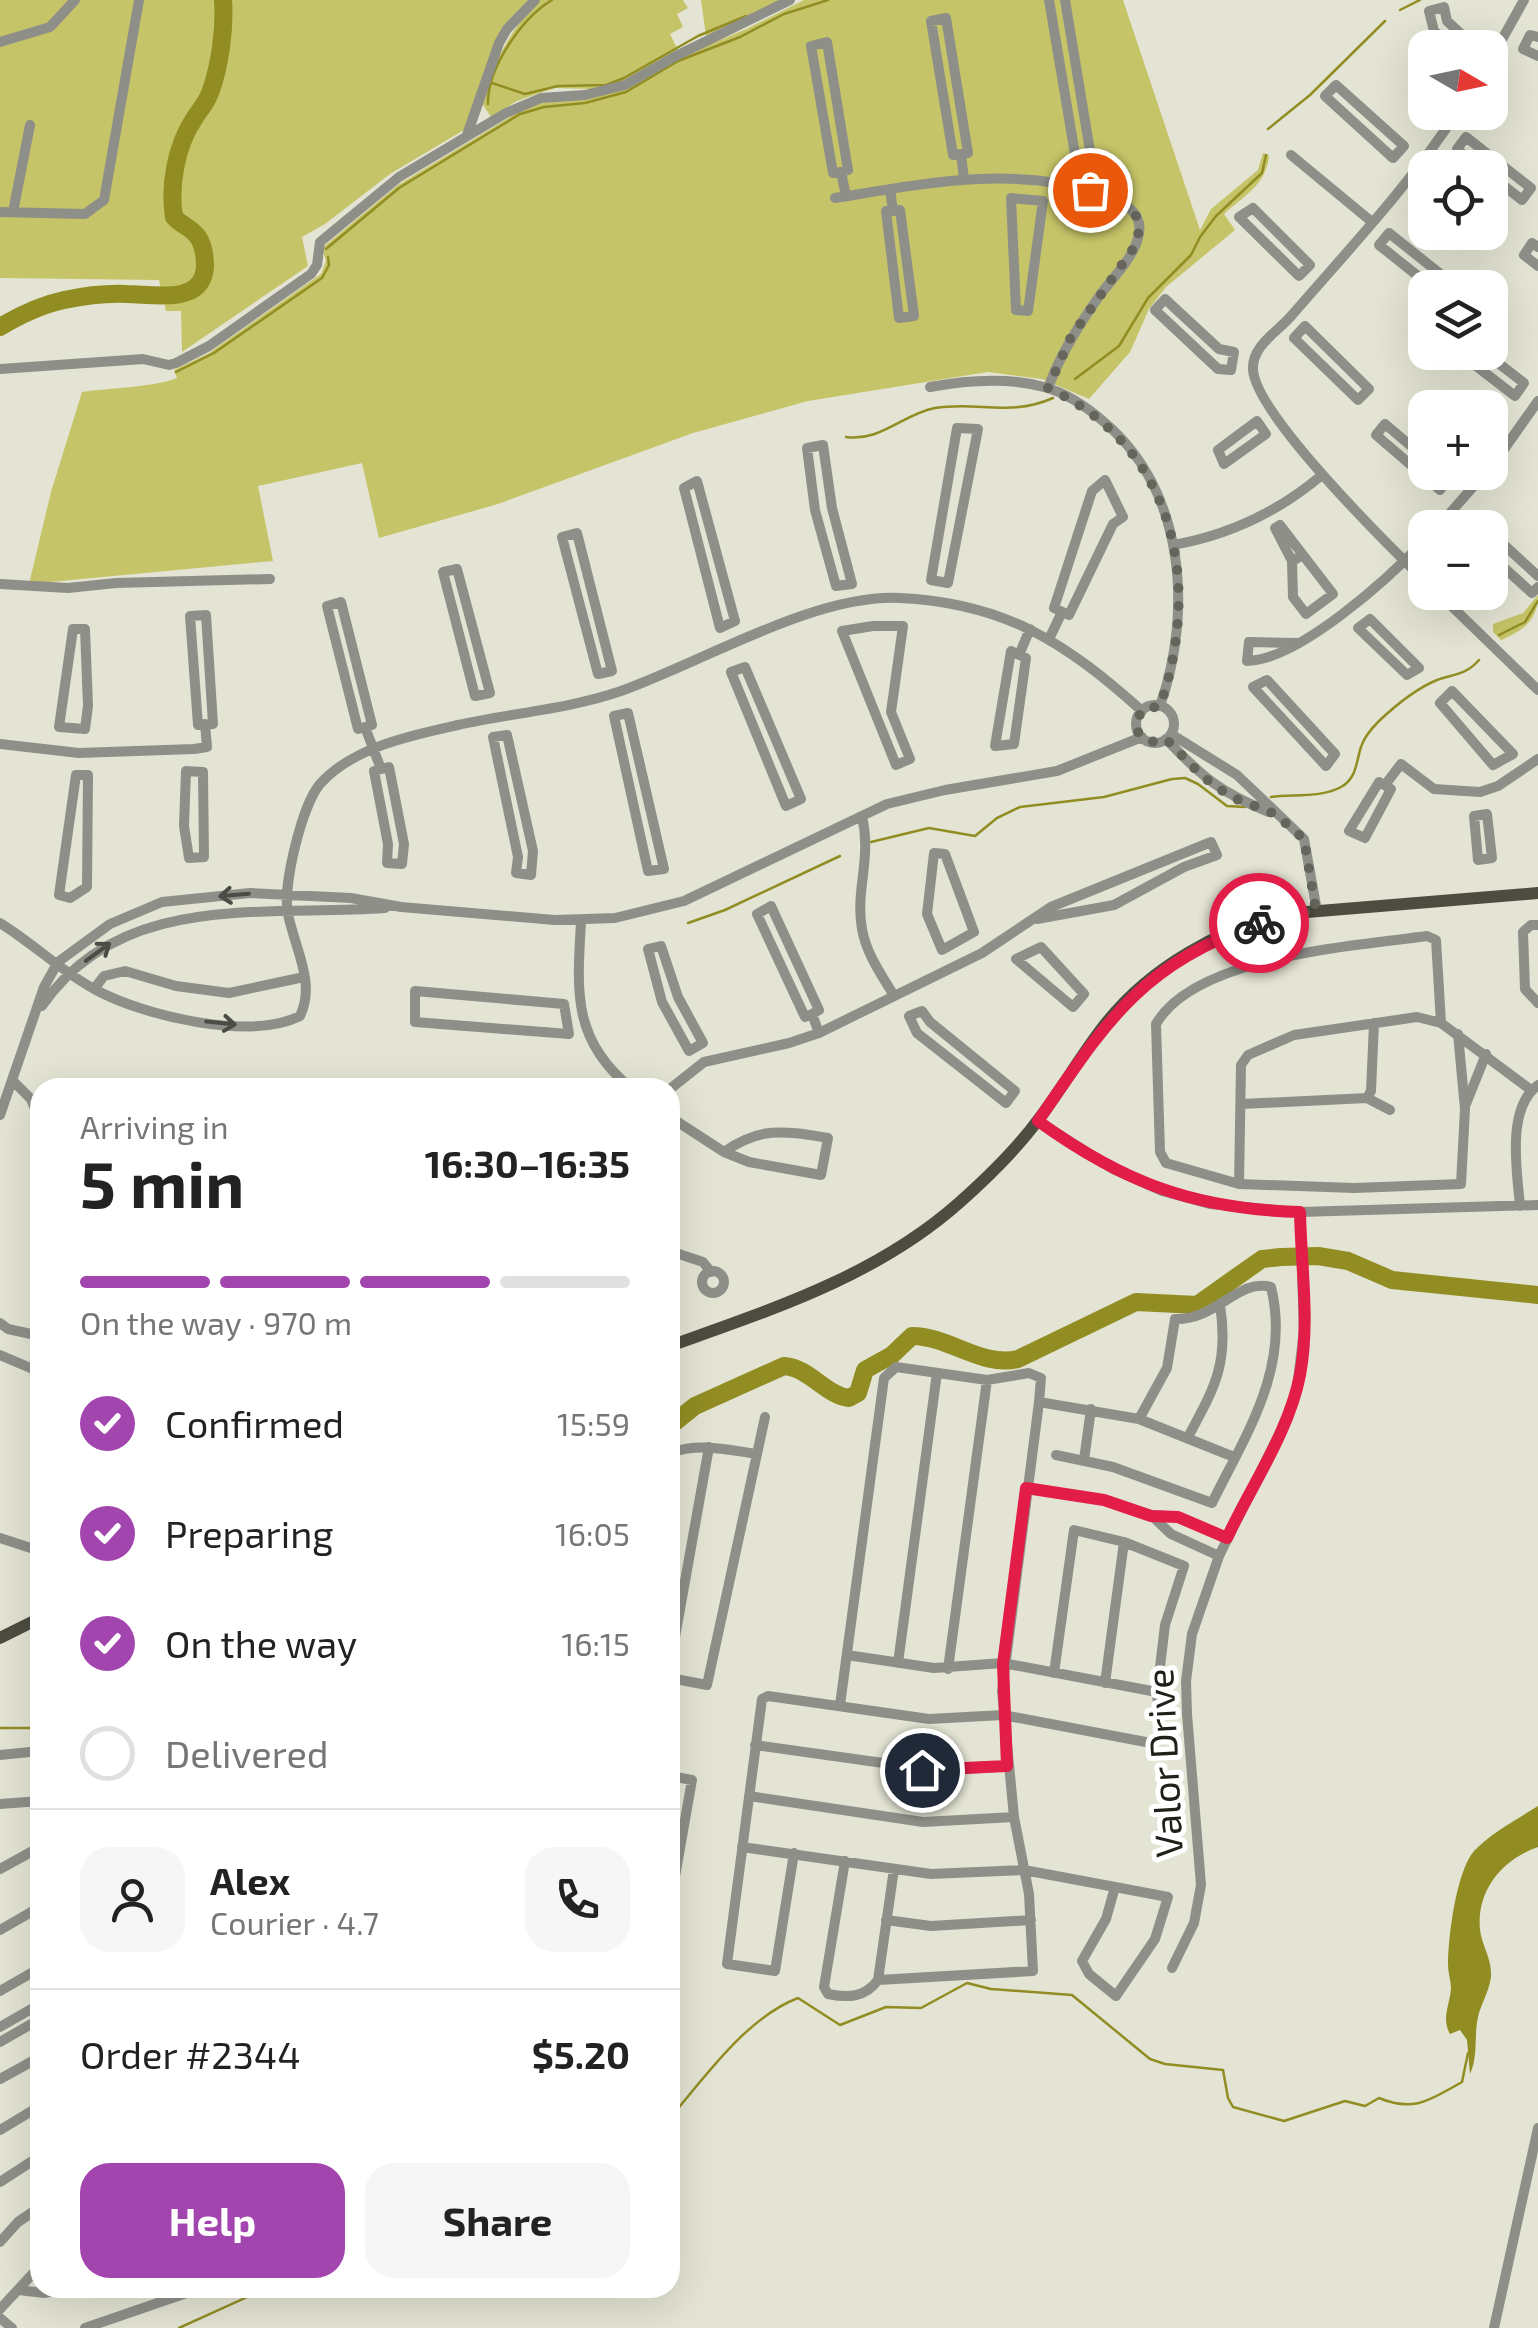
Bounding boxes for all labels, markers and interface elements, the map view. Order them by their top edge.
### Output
north arrow [1408,30,1508,130]
map controls [1408,30,1508,610]
pin [1048,148,1133,233]
button: locate [1408,150,1508,250]
icon: bag [1063,163,1118,218]
button: layers [1408,270,1508,370]
button: + [1408,390,1508,490]
button: − [1408,510,1508,610]
courier [1209,873,1309,973]
one-way arrow [219,885,251,904]
icon: bike [1232,896,1287,951]
one-way arrow [84,942,111,963]
one-way arrow [205,1014,237,1033]
text: Arriving in [80,1107,229,1145]
text: 16:30–16:35 [425,1140,630,1186]
text: 5 min [80,1143,244,1221]
text: On the way · 970 m [80,1303,352,1341]
icon: check [80,1396,135,1451]
text: Confirmed [165,1400,344,1446]
text: 15:59 [557,1404,630,1442]
icon: check [80,1506,135,1561]
text: Preparing [165,1510,333,1556]
text: 16:05 [555,1514,630,1552]
icon: check [80,1616,135,1671]
text: On the way [165,1620,357,1666]
text: 16:15 [562,1624,630,1662]
street label: Valor Drive [1135,1668,1191,1859]
pin [880,1728,965,1813]
text: Delivered [165,1730,329,1776]
icon: home [895,1743,950,1798]
button: person [80,1847,185,1952]
button: phone [525,1847,630,1952]
text: Alex [210,1857,290,1903]
text: Courier · 4.7 [210,1903,379,1941]
text: Order #2344 [80,2031,301,2077]
text: $5.20 [532,2031,630,2077]
button: Help [80,2163,345,2278]
button: Share [365,2163,630,2278]

